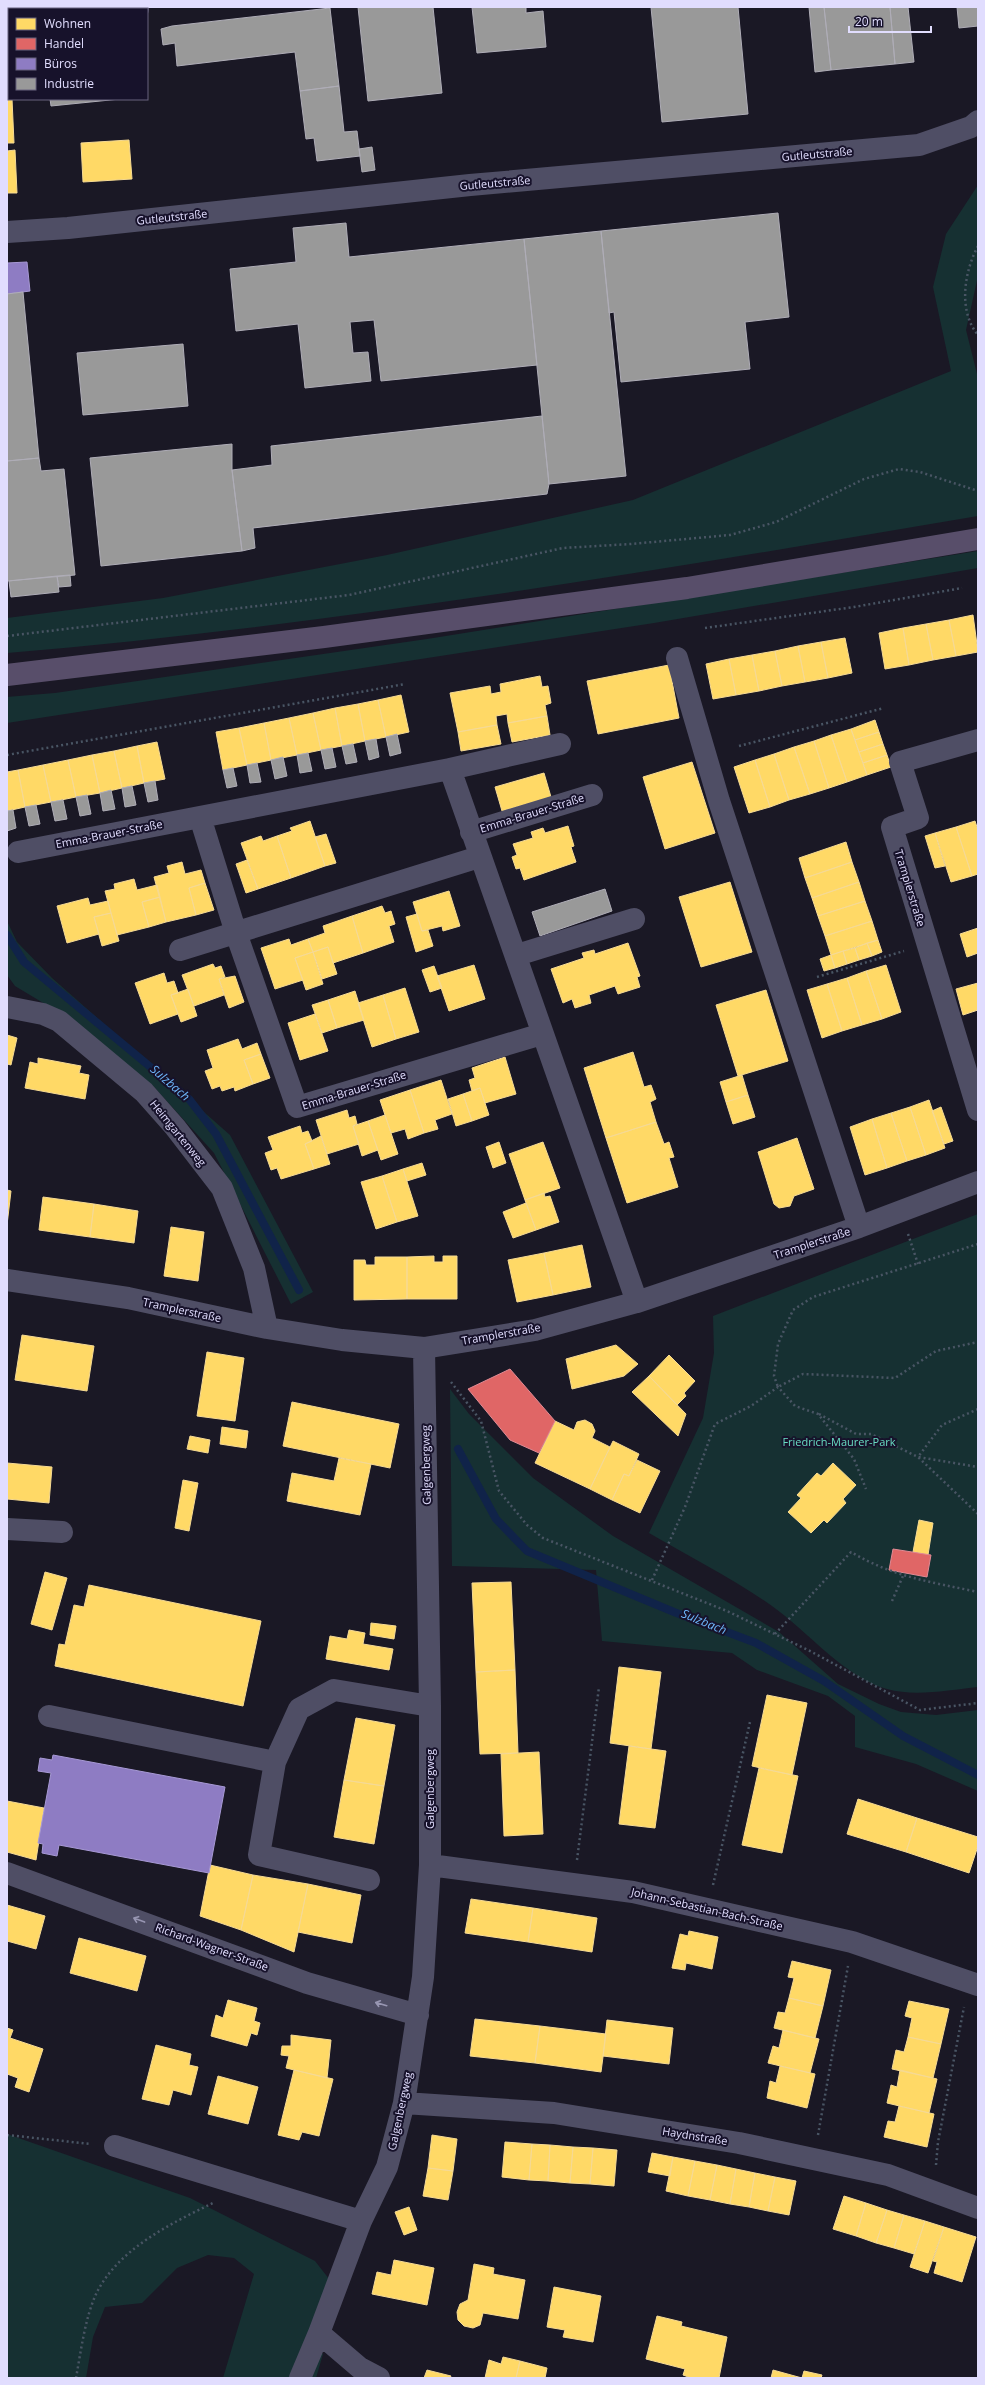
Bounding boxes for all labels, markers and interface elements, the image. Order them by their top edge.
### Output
legend [8,8,148,100]
scale bar [849,8,931,34]
text: 20 m [855,13,883,30]
text: Wohnen [44,15,91,32]
text: Handel [44,35,84,52]
text: Büros [44,55,77,72]
text: Industrie [44,75,94,92]
street label: Gutleutstraße [781,143,853,164]
street label: Gutleutstraße [459,172,531,193]
street label: Gutleutstraße [136,205,208,228]
street label: Emma-Brauer-Straße [478,790,586,836]
street label: Emma-Brauer-Straße [54,816,164,851]
street label: Tramplerstraße [892,847,929,928]
water label: Sulzbach [147,1061,194,1105]
street label: Emma-Brauer-Straße [300,1067,408,1113]
street label: Heimgartenweg [147,1096,210,1169]
street label: Tramplerstraße [772,1223,852,1262]
street label: Tramplerstraße [142,1294,223,1325]
street label: Tramplerstraße [460,1319,542,1348]
street label: Galgenbergweg [417,1425,434,1505]
park label: Friedrich-Maurer-Park [782,1434,896,1449]
water label: Sulzbach [679,1605,729,1638]
street label: Galgenbergweg [422,1749,437,1829]
street label: Johann-Sebastian-Bach-Straße [629,1884,784,1933]
one-way arrow [133,1916,146,1923]
street label: Richard-Wagner-Straße [154,1919,271,1974]
one-way arrow [374,2000,387,2007]
street label: Galgenbergweg [384,2070,415,2152]
street label: Haydnstraße [661,2123,729,2148]

